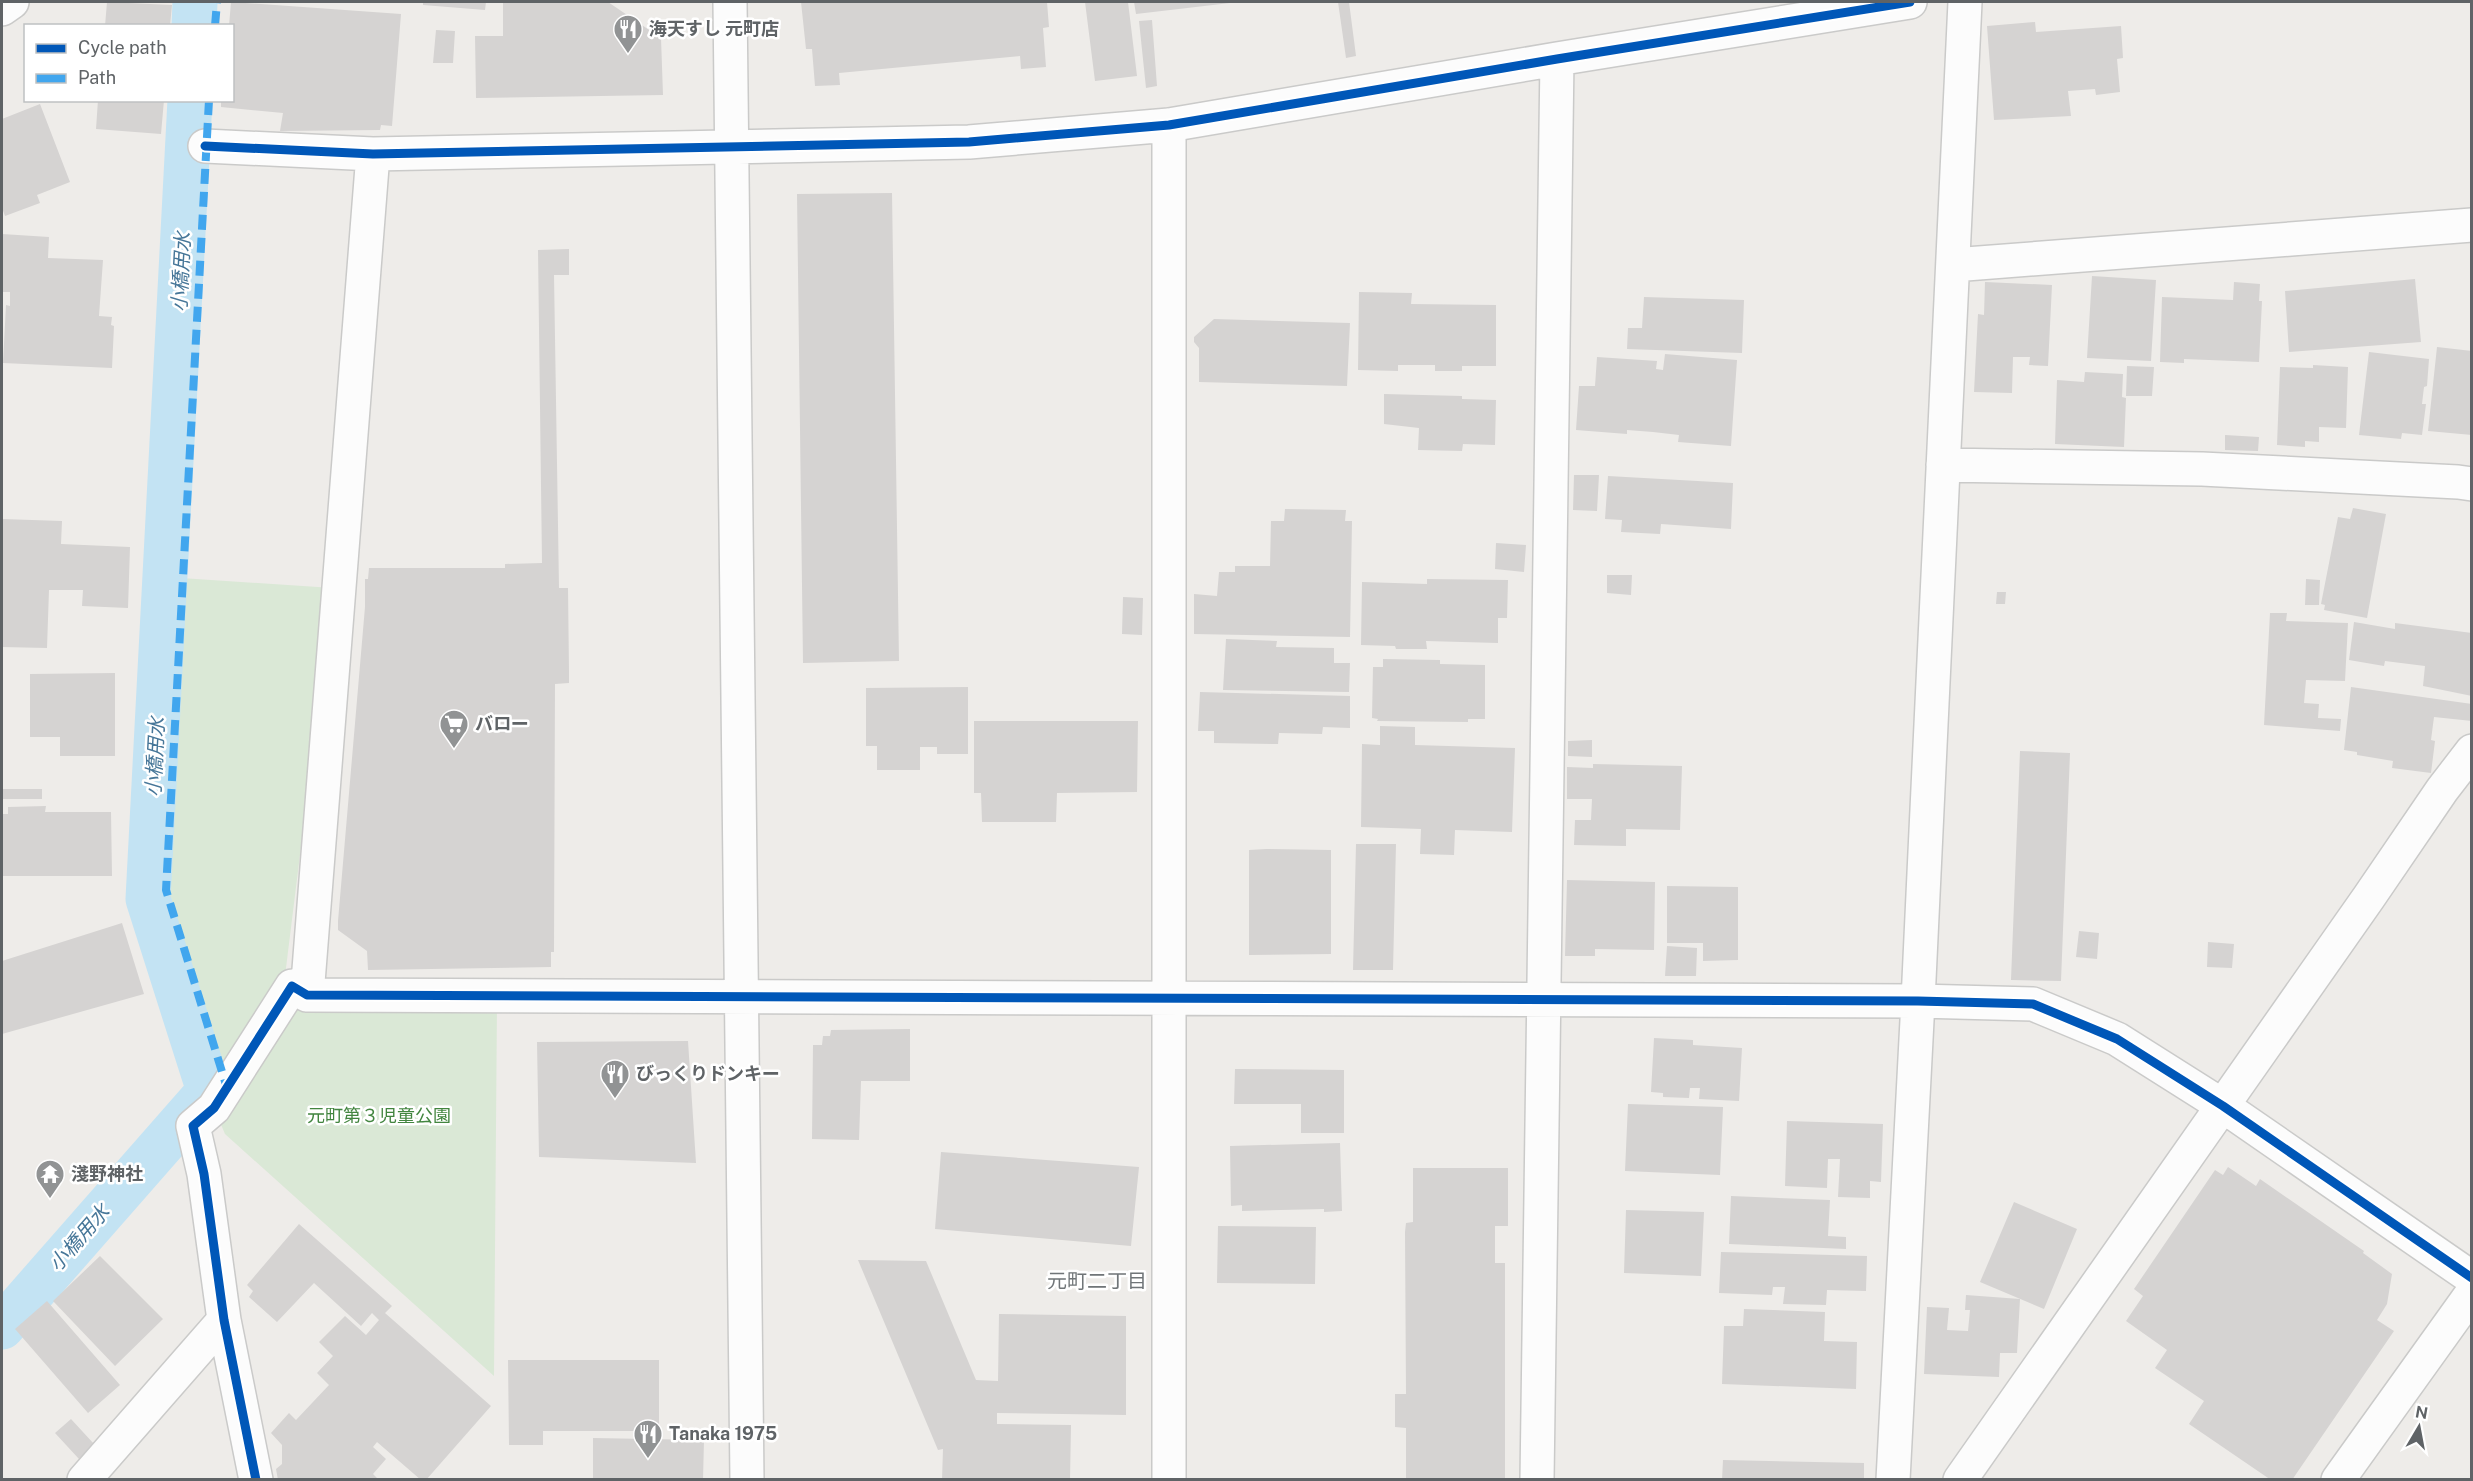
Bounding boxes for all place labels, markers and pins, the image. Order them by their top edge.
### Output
restaurant icon: 海天すし 元町店 [612,13,644,55]
place label: 海天すし 元町店 [649,18,779,39]
supermarket icon: バロー [438,708,470,750]
place label: バロー [475,713,529,734]
restaurant icon: びっくりドンキー [599,1058,631,1100]
place label: びっくりドンキー [636,1063,780,1084]
temple icon: 淺野神社 [34,1158,66,1200]
place label: 淺野神社 [71,1163,143,1184]
restaurant icon: Tanaka 1975 [632,1418,664,1460]
place label: Tanaka 1975 [669,1423,777,1444]

